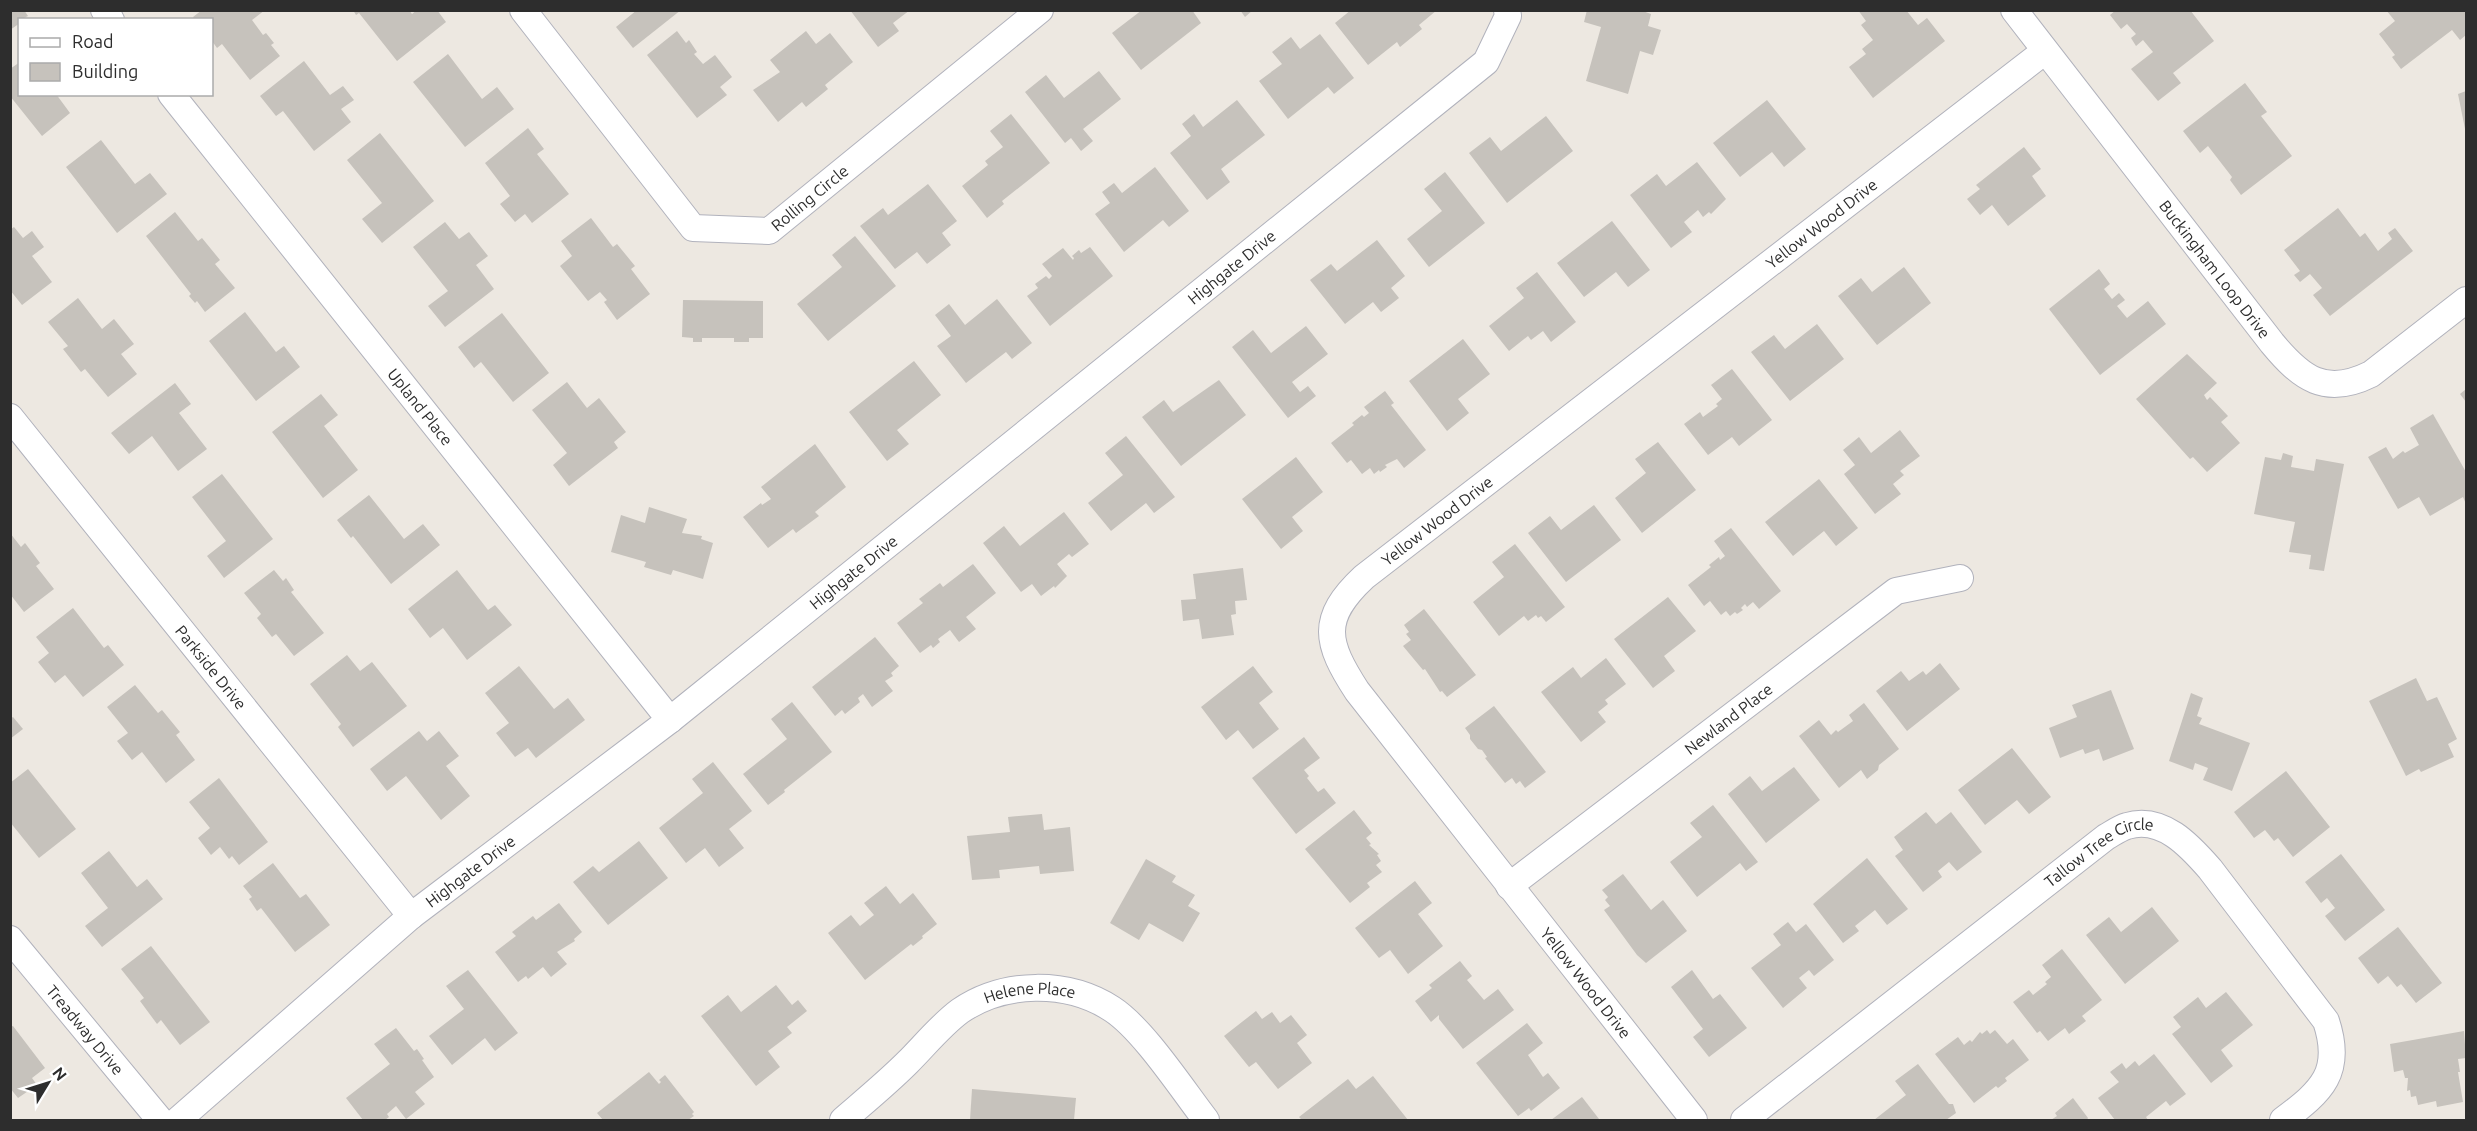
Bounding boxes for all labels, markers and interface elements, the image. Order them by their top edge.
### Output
legend [18,18,213,96]
text: Road [72,31,114,51]
text: Building [72,61,138,81]
street label: Rolling Circle [768,161,852,234]
street label: Yellow Wood Drive [1762,175,1881,272]
street label: Buckingham Loop Drive [2156,197,2274,342]
street label: Highgate Drive [1184,226,1279,308]
street label: Upland Place [384,365,456,449]
street label: Yellow Wood Drive [1378,472,1496,569]
street label: Highgate Drive [806,531,901,613]
street label: Parkside Drive [172,622,250,713]
street label: Newland Place [1681,679,1776,758]
street label: Tallow Tree Circle [2041,815,2155,891]
street label: Highgate Drive [422,832,519,911]
street label: Yellow Wood Drive [1537,924,1635,1042]
street label: Helene Place [981,979,1078,1006]
street label: Treadway Drive [43,981,128,1078]
north arrow [18,1053,78,1113]
text: N [49,1064,71,1084]

